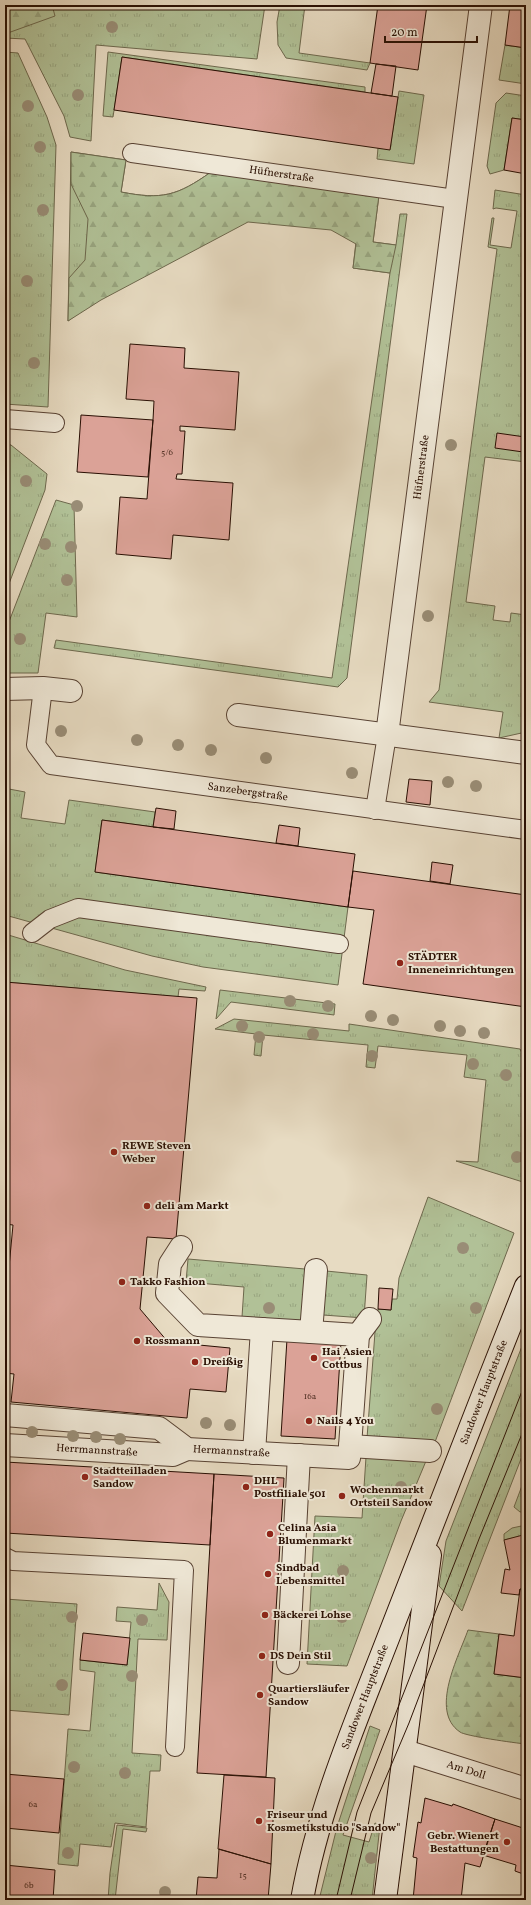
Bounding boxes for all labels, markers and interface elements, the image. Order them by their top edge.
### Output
scale bar [385,18,477,44]
text: 20 m [391,25,418,41]
street label: Hüfnerstraße [248,162,315,186]
street label: Hüfnerstraße [410,434,433,500]
house number: 5/6 [161,446,173,459]
street label: Sanzebergstraße [207,779,289,805]
place label: STÄDTER Inneneinrichtungen [408,950,514,978]
marker: STÄDTER Inneneinrichtungen [395,958,405,968]
place label: REWE Steven Weber [122,1139,191,1167]
marker: REWE Steven Weber [109,1147,119,1157]
place label: deli am Markt [155,1199,229,1214]
marker: deli am Markt [142,1201,152,1211]
place label: Takko Fashion [130,1275,205,1290]
marker: Takko Fashion [117,1277,127,1287]
place label: Rossmann [145,1334,200,1349]
marker: Rossmann [132,1336,142,1346]
street label: Sandower Hauptstraße [457,1338,511,1447]
place label: Hai Asien Cottbus [322,1345,372,1373]
marker: Hai Asien Cottbus [309,1353,319,1363]
place label: Dreißig [203,1355,243,1370]
marker: Dreißig [190,1357,200,1367]
house number: 16a [304,1390,317,1403]
place label: Nails 4 You [317,1414,374,1429]
marker: Nails 4 You [304,1416,314,1426]
street label: Herrmannstraße [56,1441,138,1460]
street label: Hermannstraße [193,1442,270,1461]
place label: Stadtteilladen Sandow [93,1464,167,1492]
marker: Stadtteilladen Sandow [80,1472,90,1482]
place label: DHL Postfiliale 501 [254,1474,326,1502]
marker: DHL Postfiliale 501 [241,1482,251,1492]
place label: Wochenmarkt Ortsteil Sandow [350,1483,433,1511]
marker: Wochenmarkt Ortsteil Sandow [337,1491,347,1501]
place label: Celina Asia Blumenmarkt [278,1521,352,1549]
marker: Celina Asia Blumenmarkt [265,1529,275,1539]
place label: Sindbad Lebensmittel [276,1561,345,1589]
marker: Sindbad Lebensmittel [263,1569,273,1579]
place label: Bäckerei Lohse [273,1608,352,1623]
marker: Bäckerei Lohse [260,1610,270,1620]
street label: Sandower Hauptstraße [338,1642,392,1751]
place label: DS Dein Stil [270,1649,332,1664]
marker: DS Dein Stil [257,1651,267,1661]
place label: Quartiersläufer Sandow [268,1682,350,1710]
marker: Quartiersläufer Sandow [255,1690,265,1700]
street label: Am Doll [445,1757,487,1783]
house number: 6a [28,1798,38,1811]
place label: Friseur und Kosmetikstudio "Sandow" [267,1808,400,1836]
marker: Friseur und Kosmetikstudio "Sandow" [254,1816,264,1826]
place label: Gebr. Wienert Bestattungen [427,1829,499,1857]
marker: Gebr. Wienert Bestattungen [502,1837,512,1847]
house number: 15 [239,1869,247,1882]
house number: 6b [24,1879,34,1892]

